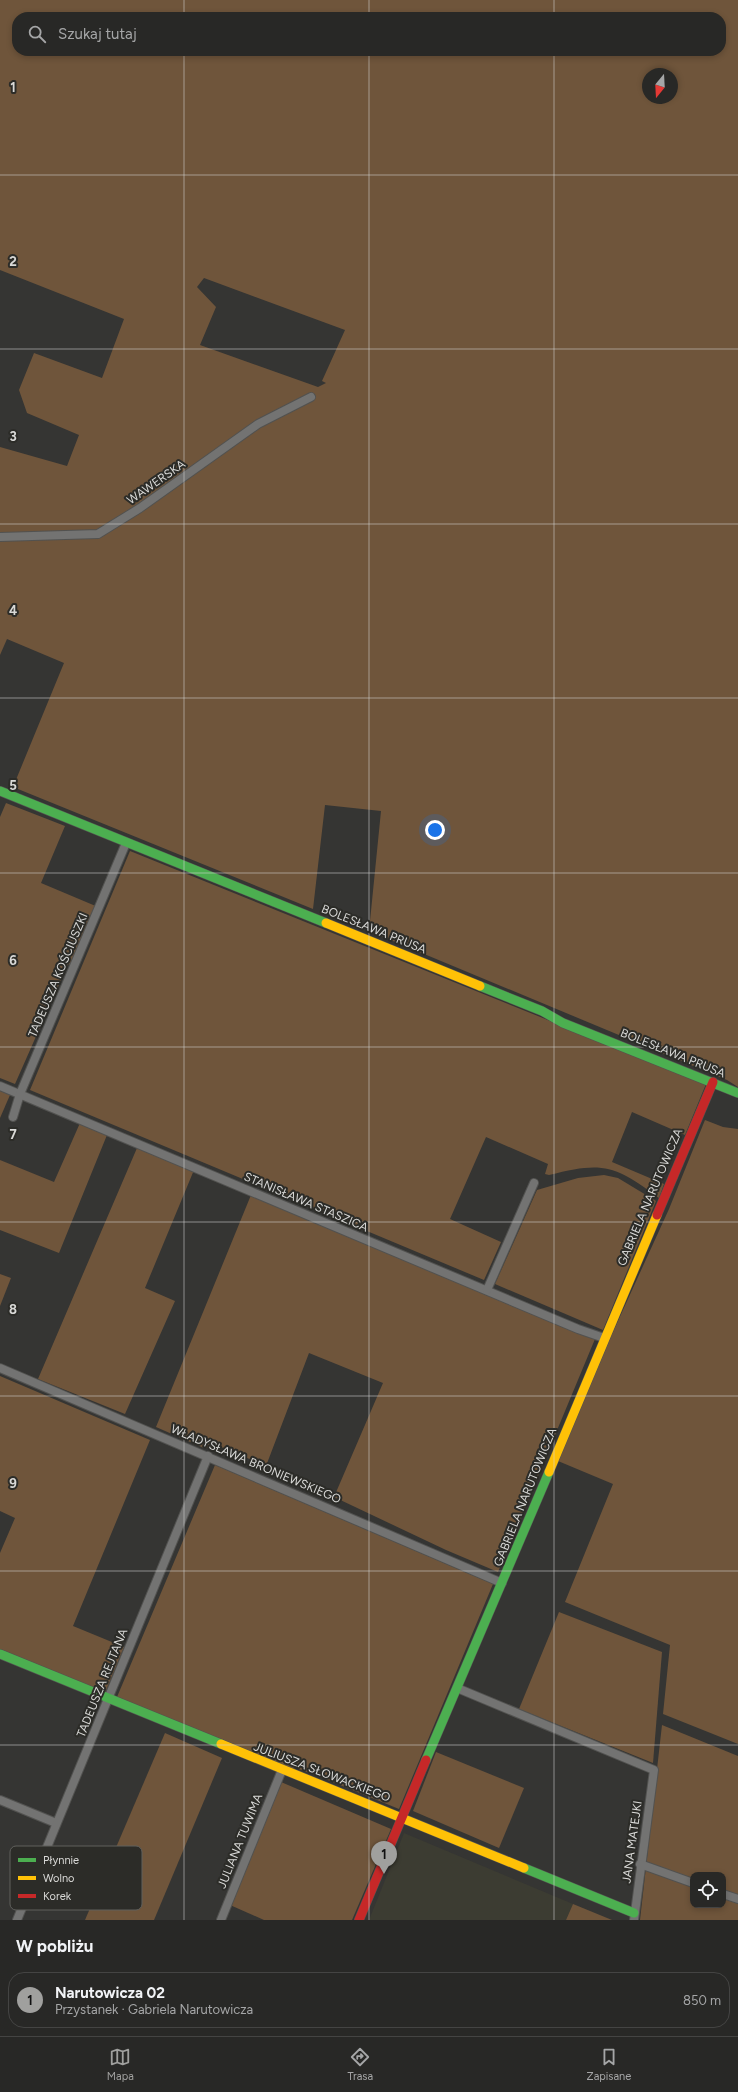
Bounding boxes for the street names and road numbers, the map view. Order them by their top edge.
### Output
street label: WAWERSKA [124,457,188,507]
street label: BOLESŁAWA PRUSA [319,902,429,956]
street label: TADEUSZA KOŚCIUSZKI [25,911,91,1039]
street label: BOLESŁAWA PRUSA [618,1026,728,1080]
street label: GABRIELA NARUTOWICZA [615,1126,685,1268]
street label: STANISŁAWA STASZICA [242,1169,370,1235]
street label: WŁADYSŁAWA BRONIEWSKIEGO [169,1422,343,1506]
street label: GABRIELA NARUTOWICZA [491,1426,559,1568]
street label: TADEUSZA REJTANA [74,1627,130,1739]
street label: JULIUSZA SŁOWACKIEGO [252,1739,392,1805]
street label: JULIANA TUWIMA [215,1792,265,1890]
street label: JANA MATEJKI [619,1800,645,1884]

